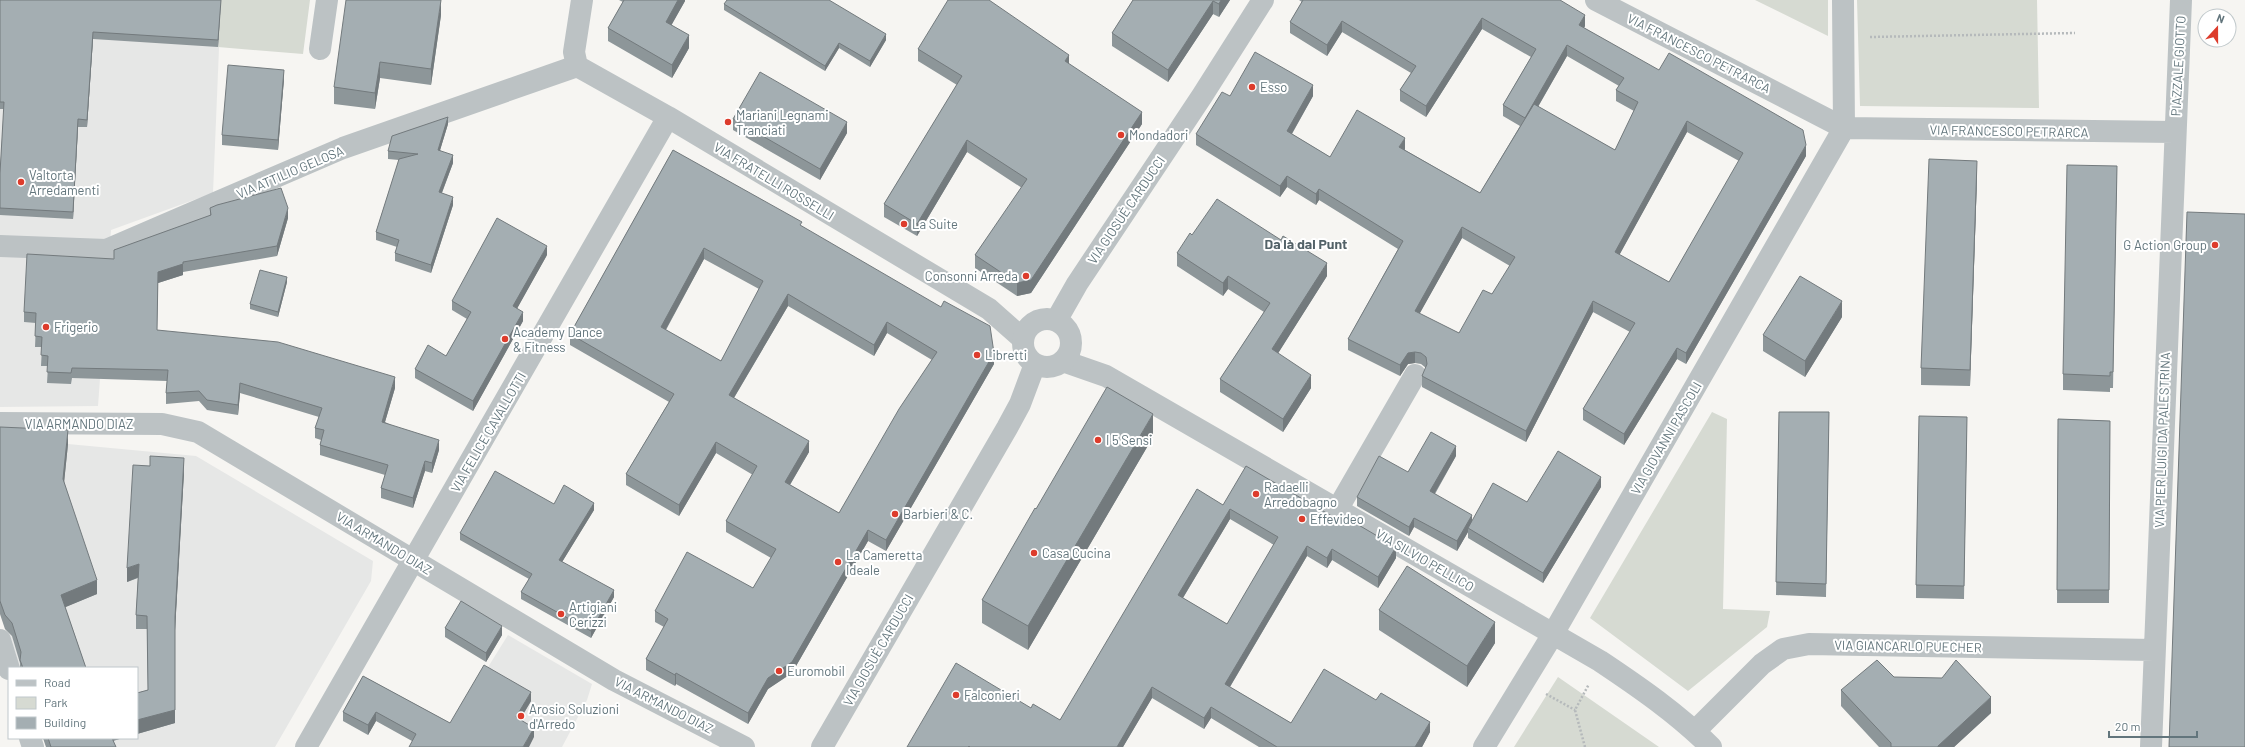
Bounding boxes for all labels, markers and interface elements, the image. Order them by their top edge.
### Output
north arrow [2197,8,2237,48]
street label: VIA FRANCESCO PETRARCA [1625,10,1774,96]
text: N [2215,11,2227,26]
street label: PIAZZALE GIOTTO [2167,15,2189,117]
place label: Esso [1260,79,1287,95]
marker: Esso [1247,82,1257,92]
place label: Mariani Legnami Tranciati [736,107,829,138]
marker: Mariani Legnami Tranciati [723,117,733,127]
street label: VIA FRANCESCO PETRARCA [1929,122,2089,140]
place label: Mondadori [1129,127,1188,143]
marker: Mondadori [1116,130,1126,140]
street label: VIA FRATELLI ROSSELLI [711,139,837,223]
street label: VIA ATTILIO GELOSA [234,142,346,202]
street label: VIA GIOSUÈ CARDUCCI [1084,153,1168,267]
place label: Valtorta Arredamenti [29,167,100,198]
marker: Valtorta Arredamenti [16,177,26,187]
place label: La Suite [912,216,958,232]
marker: La Suite [899,219,909,229]
district label: Da là dal Punt [1265,235,1347,252]
place label: G Action Group [2123,237,2207,253]
marker: G Action Group [2210,240,2220,250]
place label: Consonni Arreda [925,268,1018,284]
marker: Consonni Arreda [1021,271,1031,281]
place label: Frigerio [54,319,98,335]
marker: Frigerio [41,322,51,332]
place label: Academy Dance & Fitness [513,324,603,355]
marker: Academy Dance & Fitness [500,334,510,344]
place label: Libretti [985,347,1027,363]
marker: Libretti [972,350,982,360]
street label: VIA PIER LUIGI DA PALESTRINA [2151,352,2173,528]
street label: VIA FELICE CAVALLOTTI [447,369,529,495]
street label: VIA GIOVANNI PASCOLI [1627,379,1705,497]
street label: VIA ARMANDO DIAZ [25,416,133,432]
place label: I 5 Sensi [1106,432,1152,448]
marker: I 5 Sensi [1093,435,1103,445]
place label: Radaelli Arredobagno [1264,479,1337,510]
marker: Radaelli Arredobagno [1251,489,1261,499]
place label: Barbieri & C. [903,506,973,522]
street label: VIA ARMANDO DIAZ [333,508,435,578]
marker: Barbieri & C. [890,509,900,519]
place label: Effevideo [1310,511,1364,527]
marker: Effevideo [1297,514,1307,524]
street label: VIA SILVIO PELLICO [1373,525,1477,595]
place label: Casa Cucina [1042,545,1111,561]
place label: La Cameretta Ideale [846,547,922,578]
marker: Casa Cucina [1029,548,1039,558]
marker: La Cameretta Ideale [833,557,843,567]
street label: VIA GIOSUÈ CARDUCCI [839,591,917,709]
place label: Artigiani Cerizzi [569,599,617,630]
marker: Artigiani Cerizzi [556,609,566,619]
street label: VIA GIANCARLO PUECHER [1834,637,1982,655]
place label: Euromobil [787,663,845,679]
marker: Euromobil [774,666,784,676]
legend [8,667,138,739]
street label: VIA ARMANDO DIAZ [612,673,716,737]
text: Road [44,675,71,689]
place label: Falconieri [964,687,1020,703]
marker: Falconieri [951,690,961,700]
text: Park [44,695,68,709]
place label: Arosio Soluzioni d'Arredo [529,701,619,732]
marker: Arosio Soluzioni d'Arredo [516,711,526,721]
scale bar [2109,713,2197,739]
text: Building [44,715,86,729]
text: 20 m [2115,719,2141,733]

